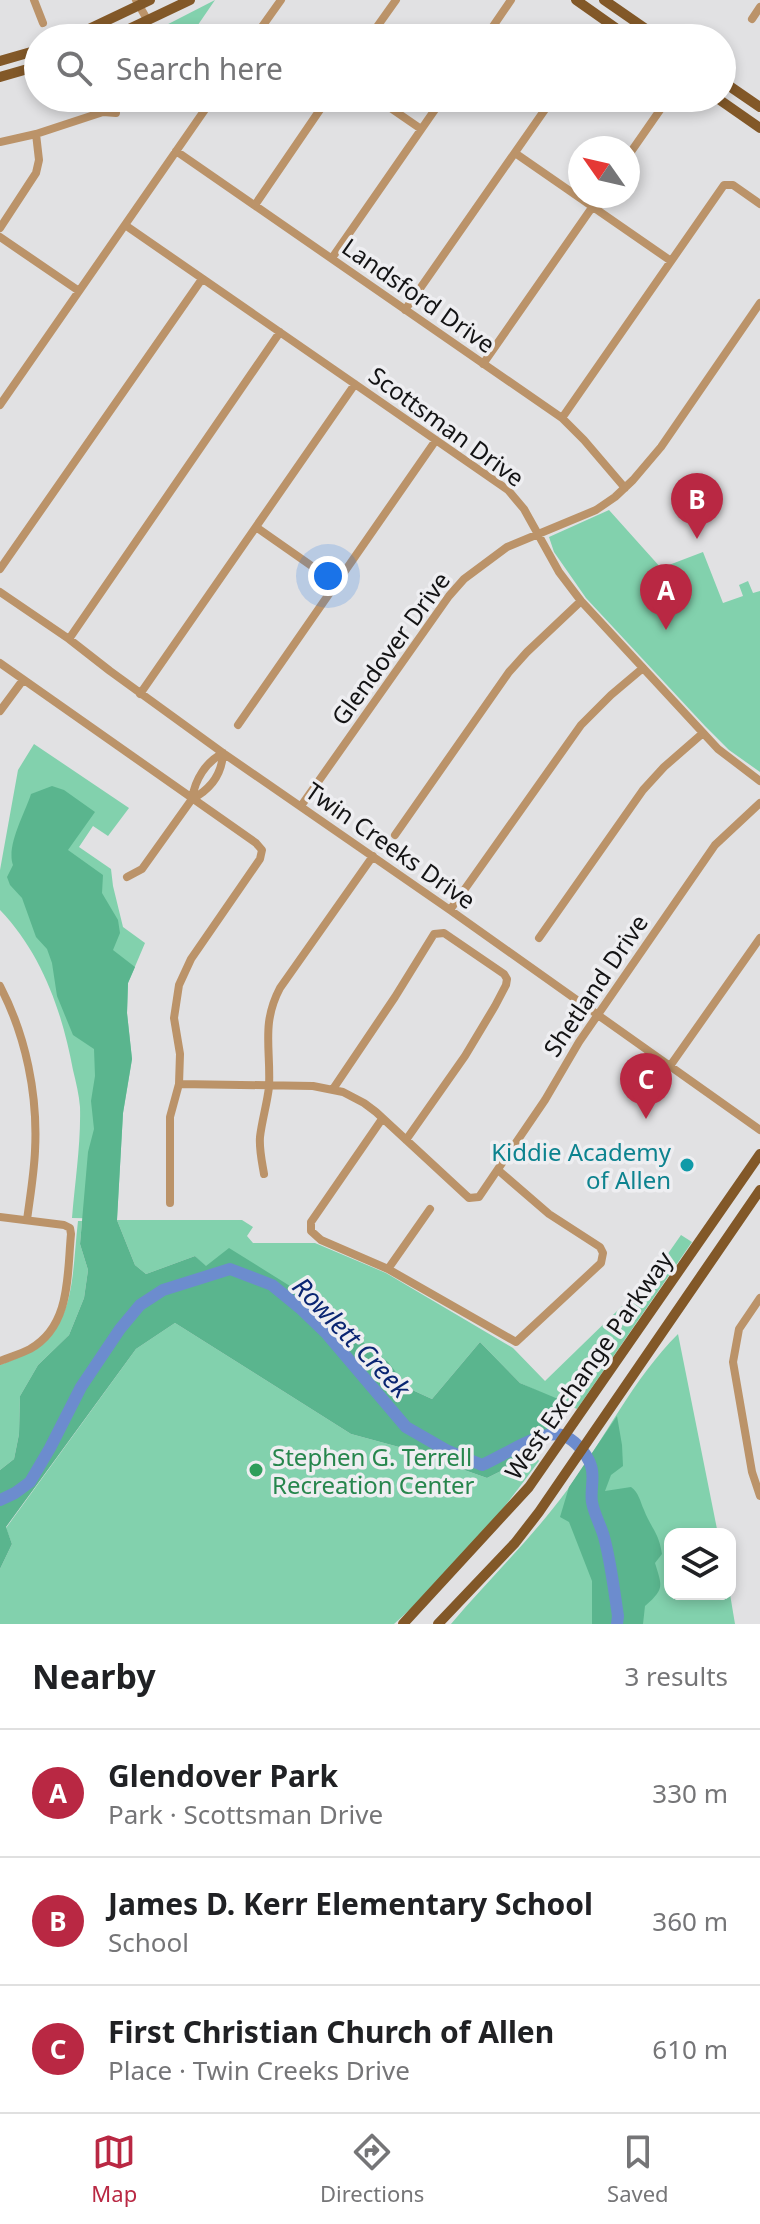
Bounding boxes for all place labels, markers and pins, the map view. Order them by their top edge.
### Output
pin: B [671,473,723,539]
pin: A [640,564,692,630]
pin: C [620,1053,672,1119]
place label: Kiddie Academy of Allen [491,1135,672,1196]
marker: Kiddie Academy of Allen [678,1156,696,1174]
place label: Stephen G. Terrell Recreation Center [272,1440,475,1501]
marker: Stephen G. Terrell Recreation Center [247,1461,265,1479]

